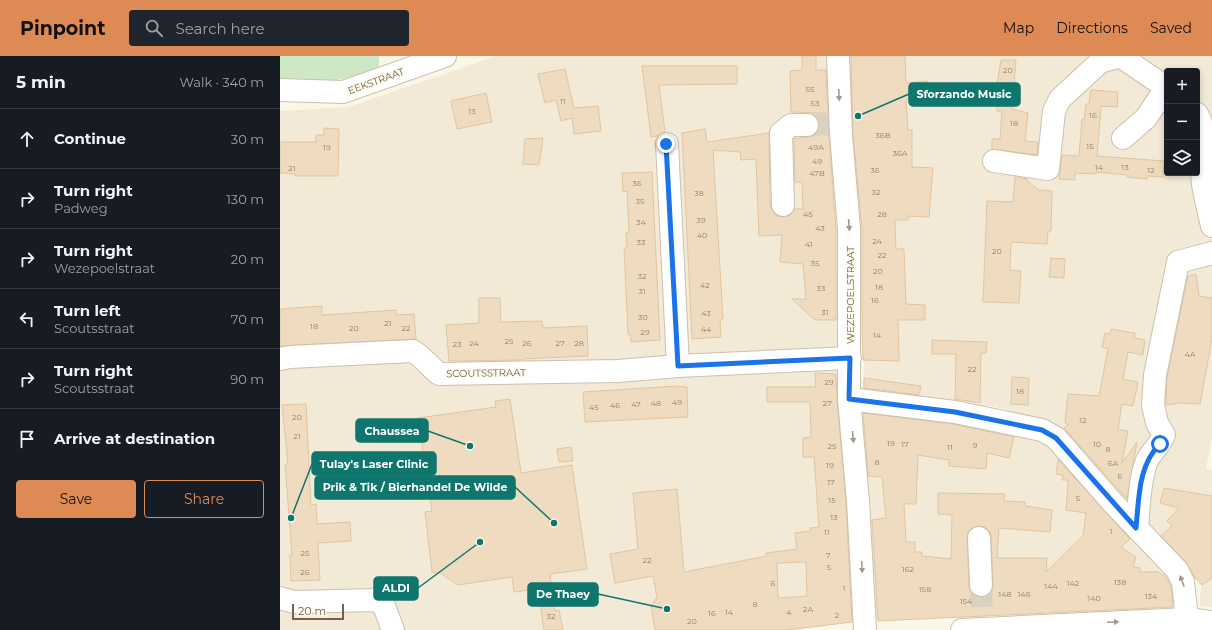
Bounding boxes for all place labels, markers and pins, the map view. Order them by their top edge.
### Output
callout: Sforzando Music [909,83,1020,106]
callout: Chaussea [356,419,428,442]
callout: Tulay's Laser Clinic [312,452,436,475]
callout: Prik & Tik / Bierhandel De Wilde [315,476,515,499]
callout: ALDI [374,577,418,600]
callout: De Thaey [528,583,598,606]

